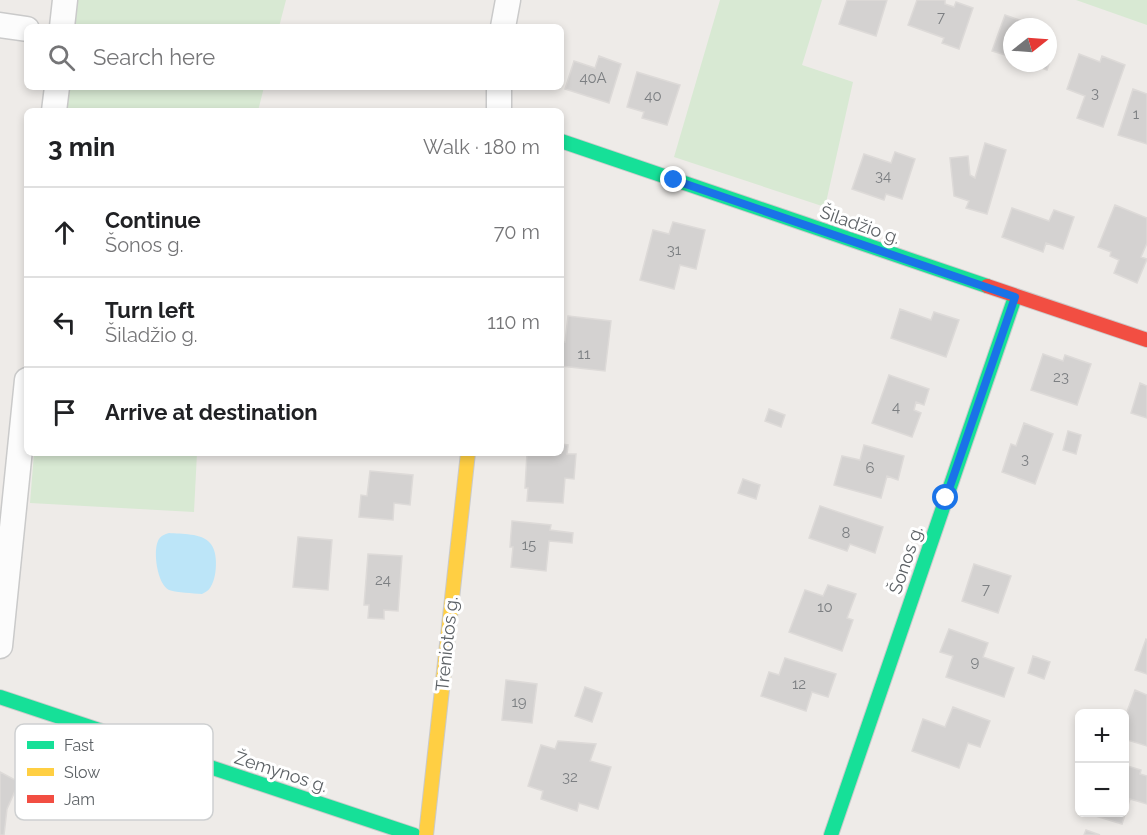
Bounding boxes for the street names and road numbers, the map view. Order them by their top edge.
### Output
street label: Šiladžio g. [817,200,903,248]
street label: Šonos g. [883,523,927,597]
street label: Treniotos g. [431,595,462,692]
street label: Žemynos g. [232,746,331,796]

